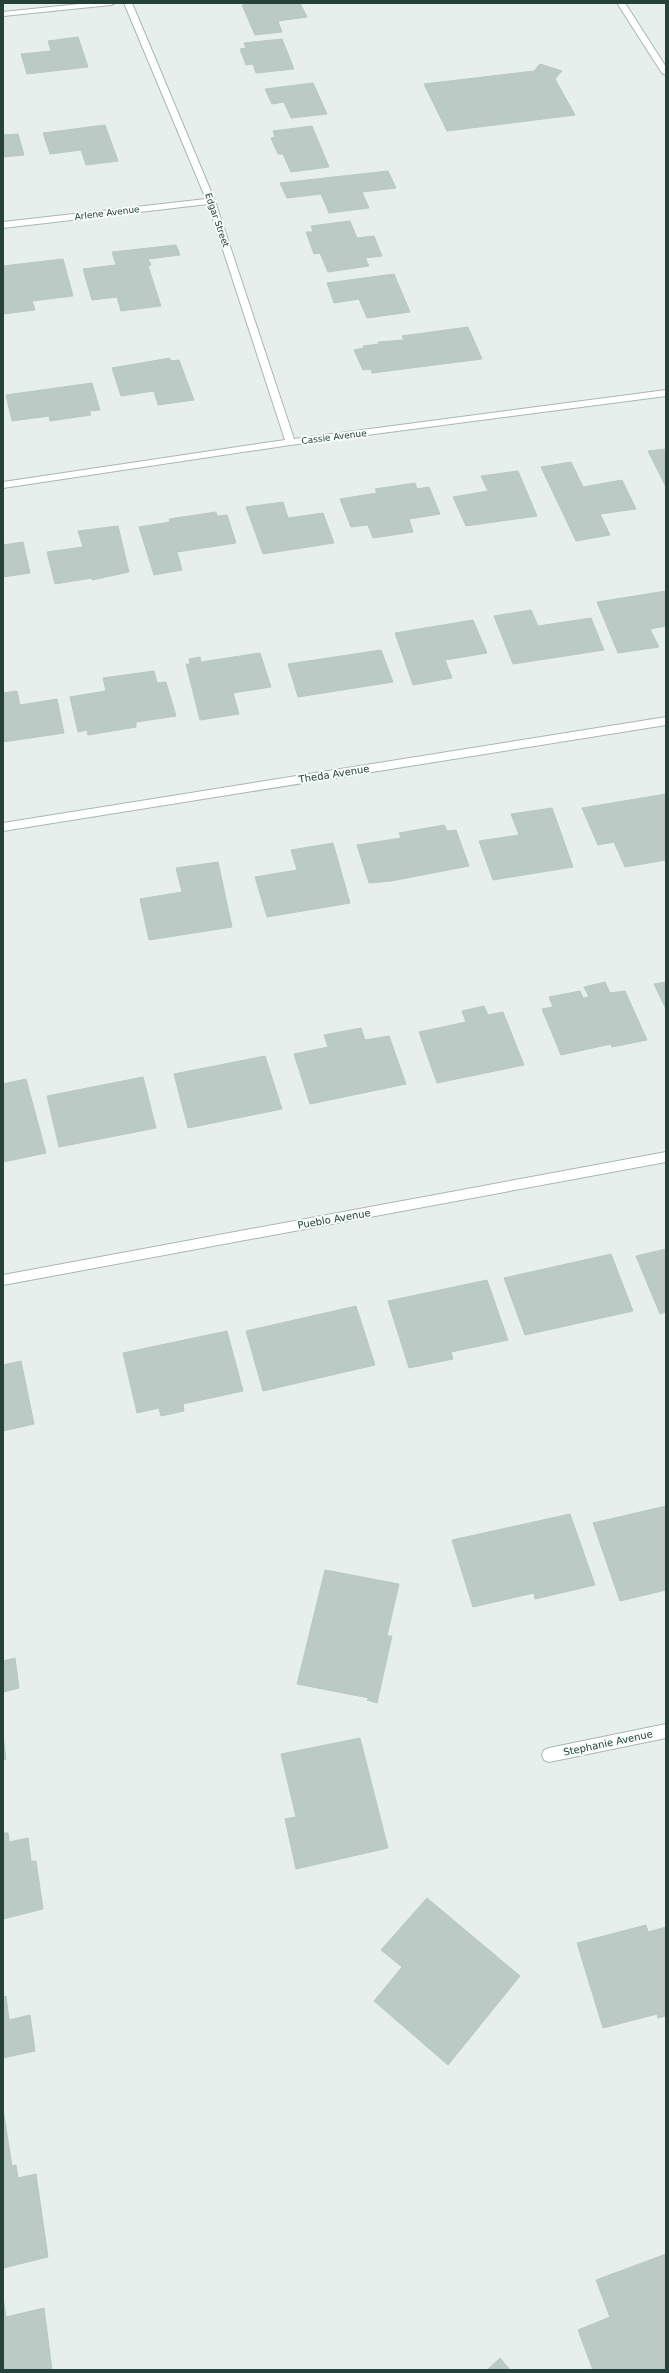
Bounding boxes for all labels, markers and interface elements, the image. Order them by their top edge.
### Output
street label: Edgar Street [203,192,231,249]
street label: Arlene Avenue [74,204,141,222]
street label: Cassie Avenue [301,428,368,446]
street label: Theda Avenue [297,763,370,785]
street label: Pueblo Avenue [297,1207,371,1231]
street label: Stephanie Avenue [562,1728,654,1758]

